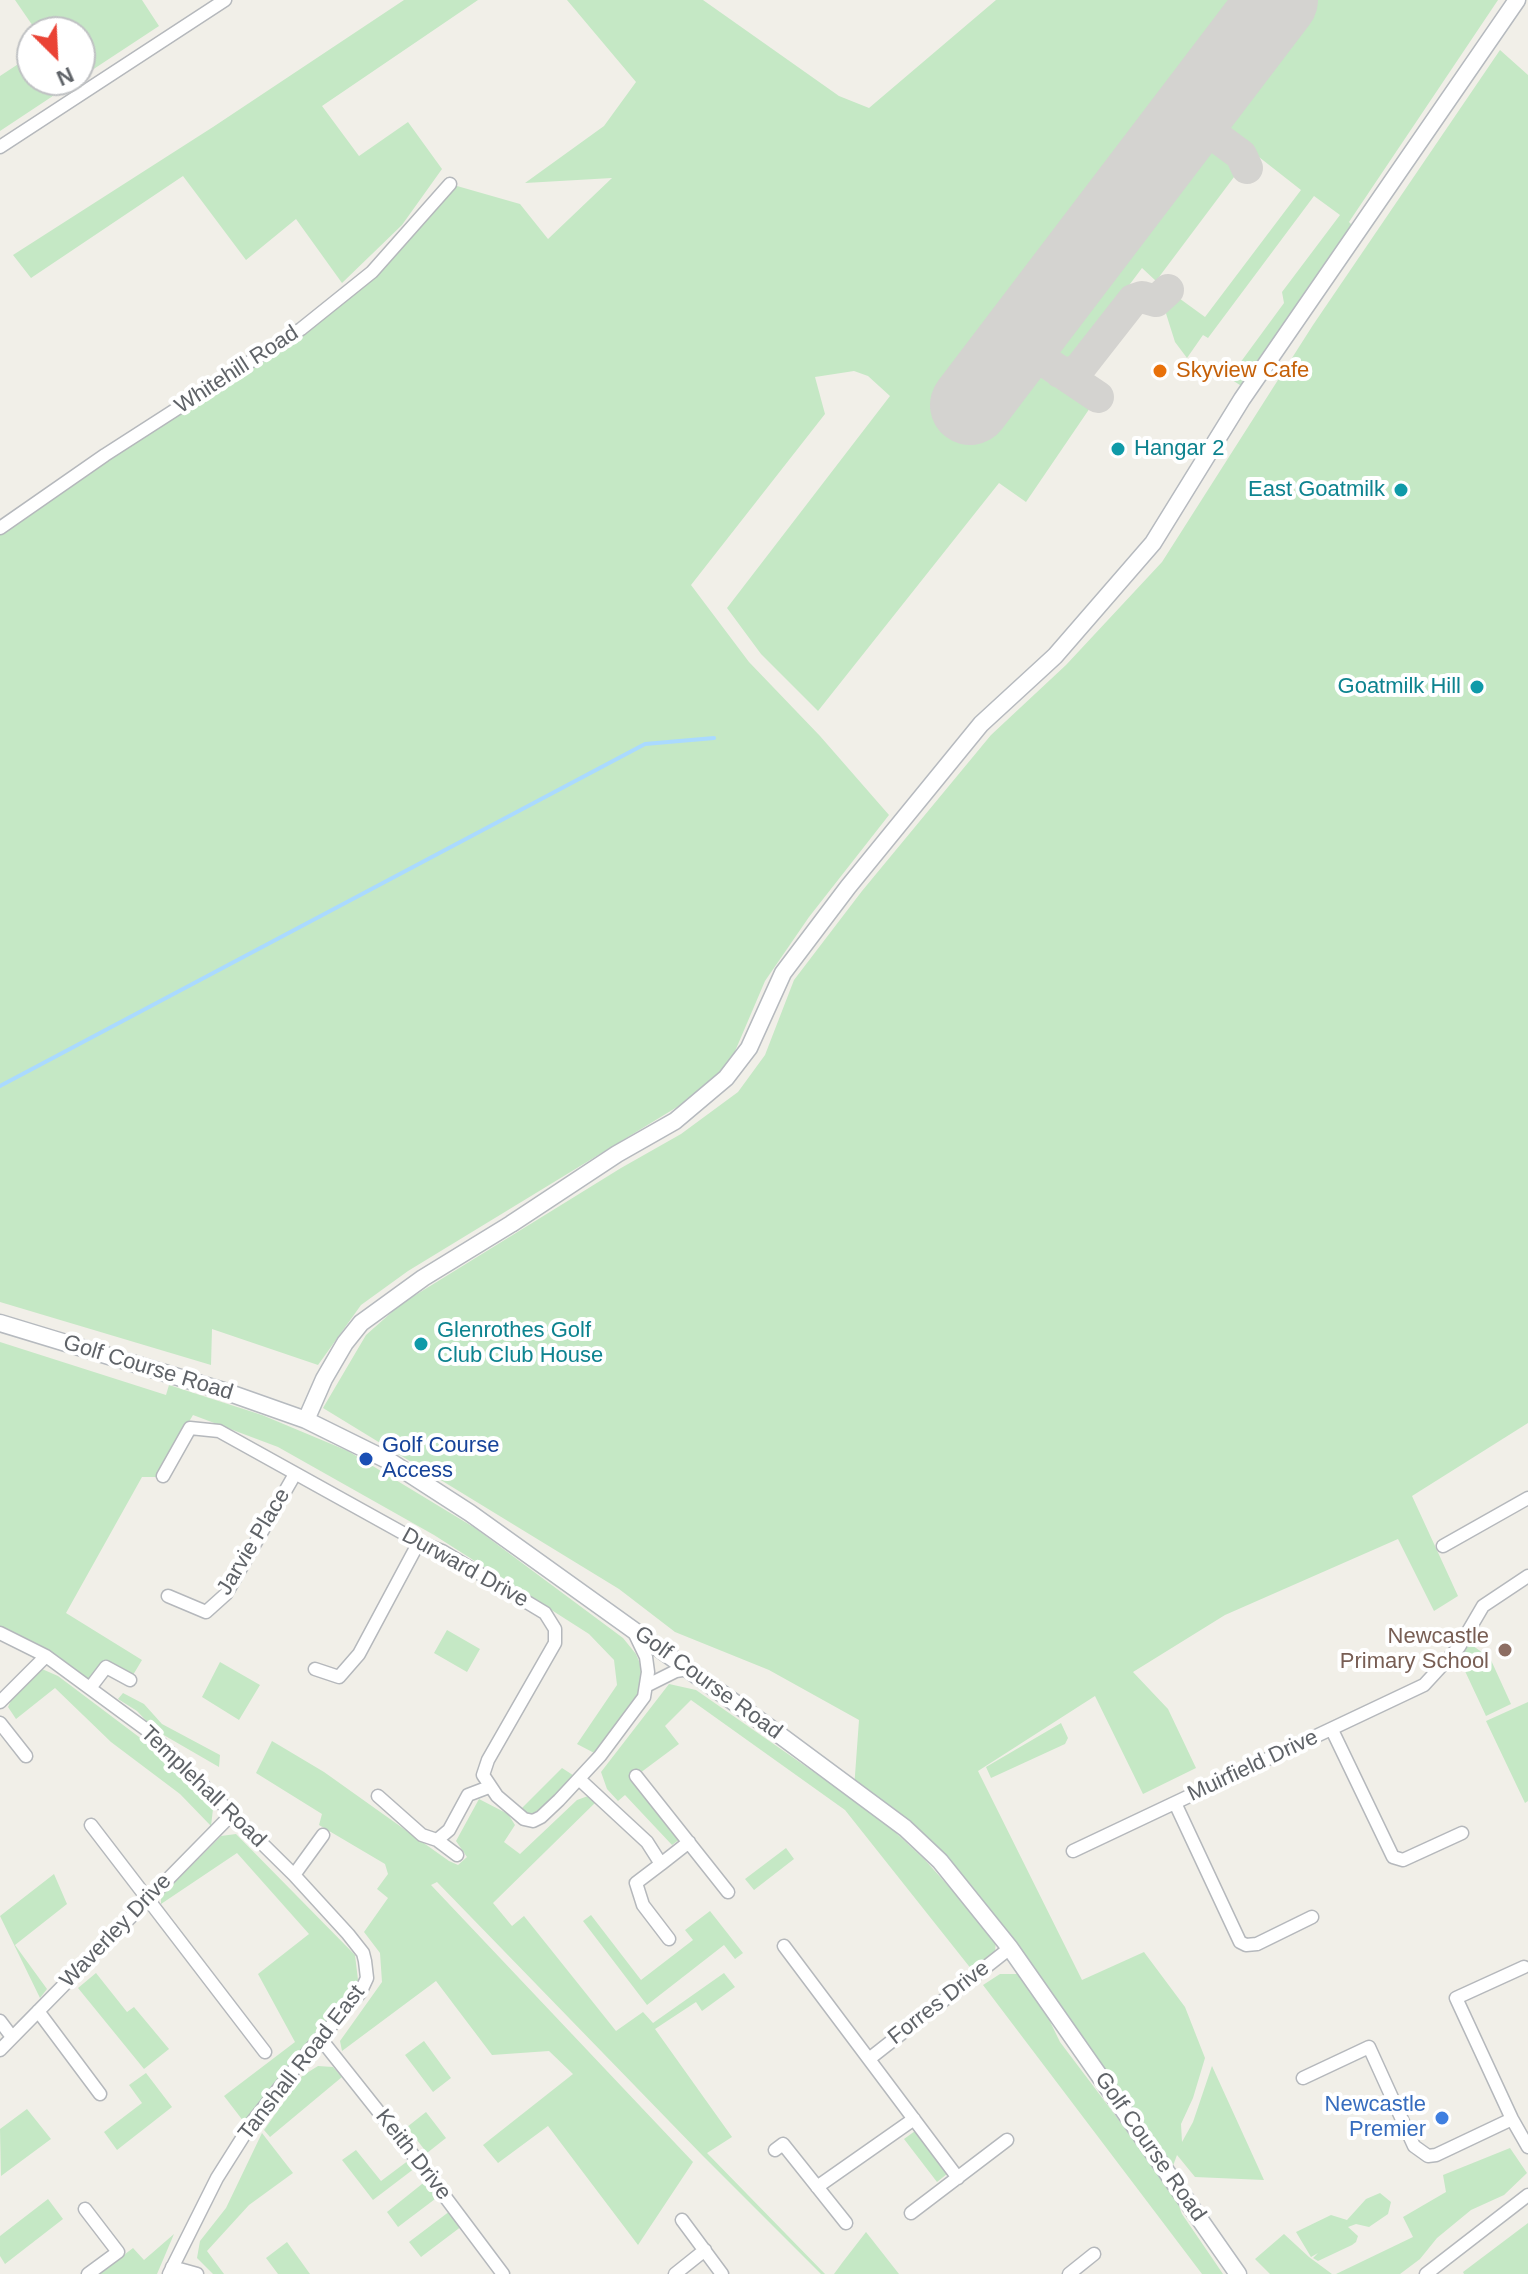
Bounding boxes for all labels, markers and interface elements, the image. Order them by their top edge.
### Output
north arrow [16,16,96,96]
text: N [53,62,78,91]
street label: Whitehill Road [170,320,304,420]
place label: Skyview Cafe [1176,358,1309,384]
marker: Skyview Cafe [1151,362,1169,380]
place label: Hangar 2 [1134,436,1225,462]
marker: Hangar 2 [1109,440,1127,458]
place label: East Goatmilk [1248,477,1385,503]
marker: East Goatmilk [1392,481,1410,499]
place label: Goatmilk Hill [1338,674,1461,700]
marker: Goatmilk Hill [1468,678,1486,696]
place label: Glenrothes Golf Club Club House [437,1318,603,1370]
street label: Golf Course Road [60,1330,236,1406]
marker: Glenrothes Golf Club Club House [412,1335,430,1353]
place label: Golf Course Access [382,1433,499,1484]
marker: Golf Course Access [357,1450,375,1468]
street label: Jarvie Place [212,1484,296,1600]
street label: Durward Drive [397,1522,533,1614]
street label: Golf Course Road [629,1621,787,1745]
place label: Newcastle Primary School [1340,1624,1489,1676]
marker: Newcastle Primary School [1496,1641,1514,1659]
street label: Templehall Road [135,1721,271,1853]
street label: Muirfield Drive [1184,1724,1322,1808]
street label: Waverley Drive [55,1868,177,1994]
street label: Forres Drive [883,1955,995,2051]
street label: Tanshall Road East [233,1980,371,2146]
street label: Golf Course Road [1089,2067,1211,2227]
place label: Newcastle Premier [1325,2092,1426,2144]
street label: Keith Drive [369,2104,457,2206]
marker: Newcastle Premier [1433,2109,1451,2127]

